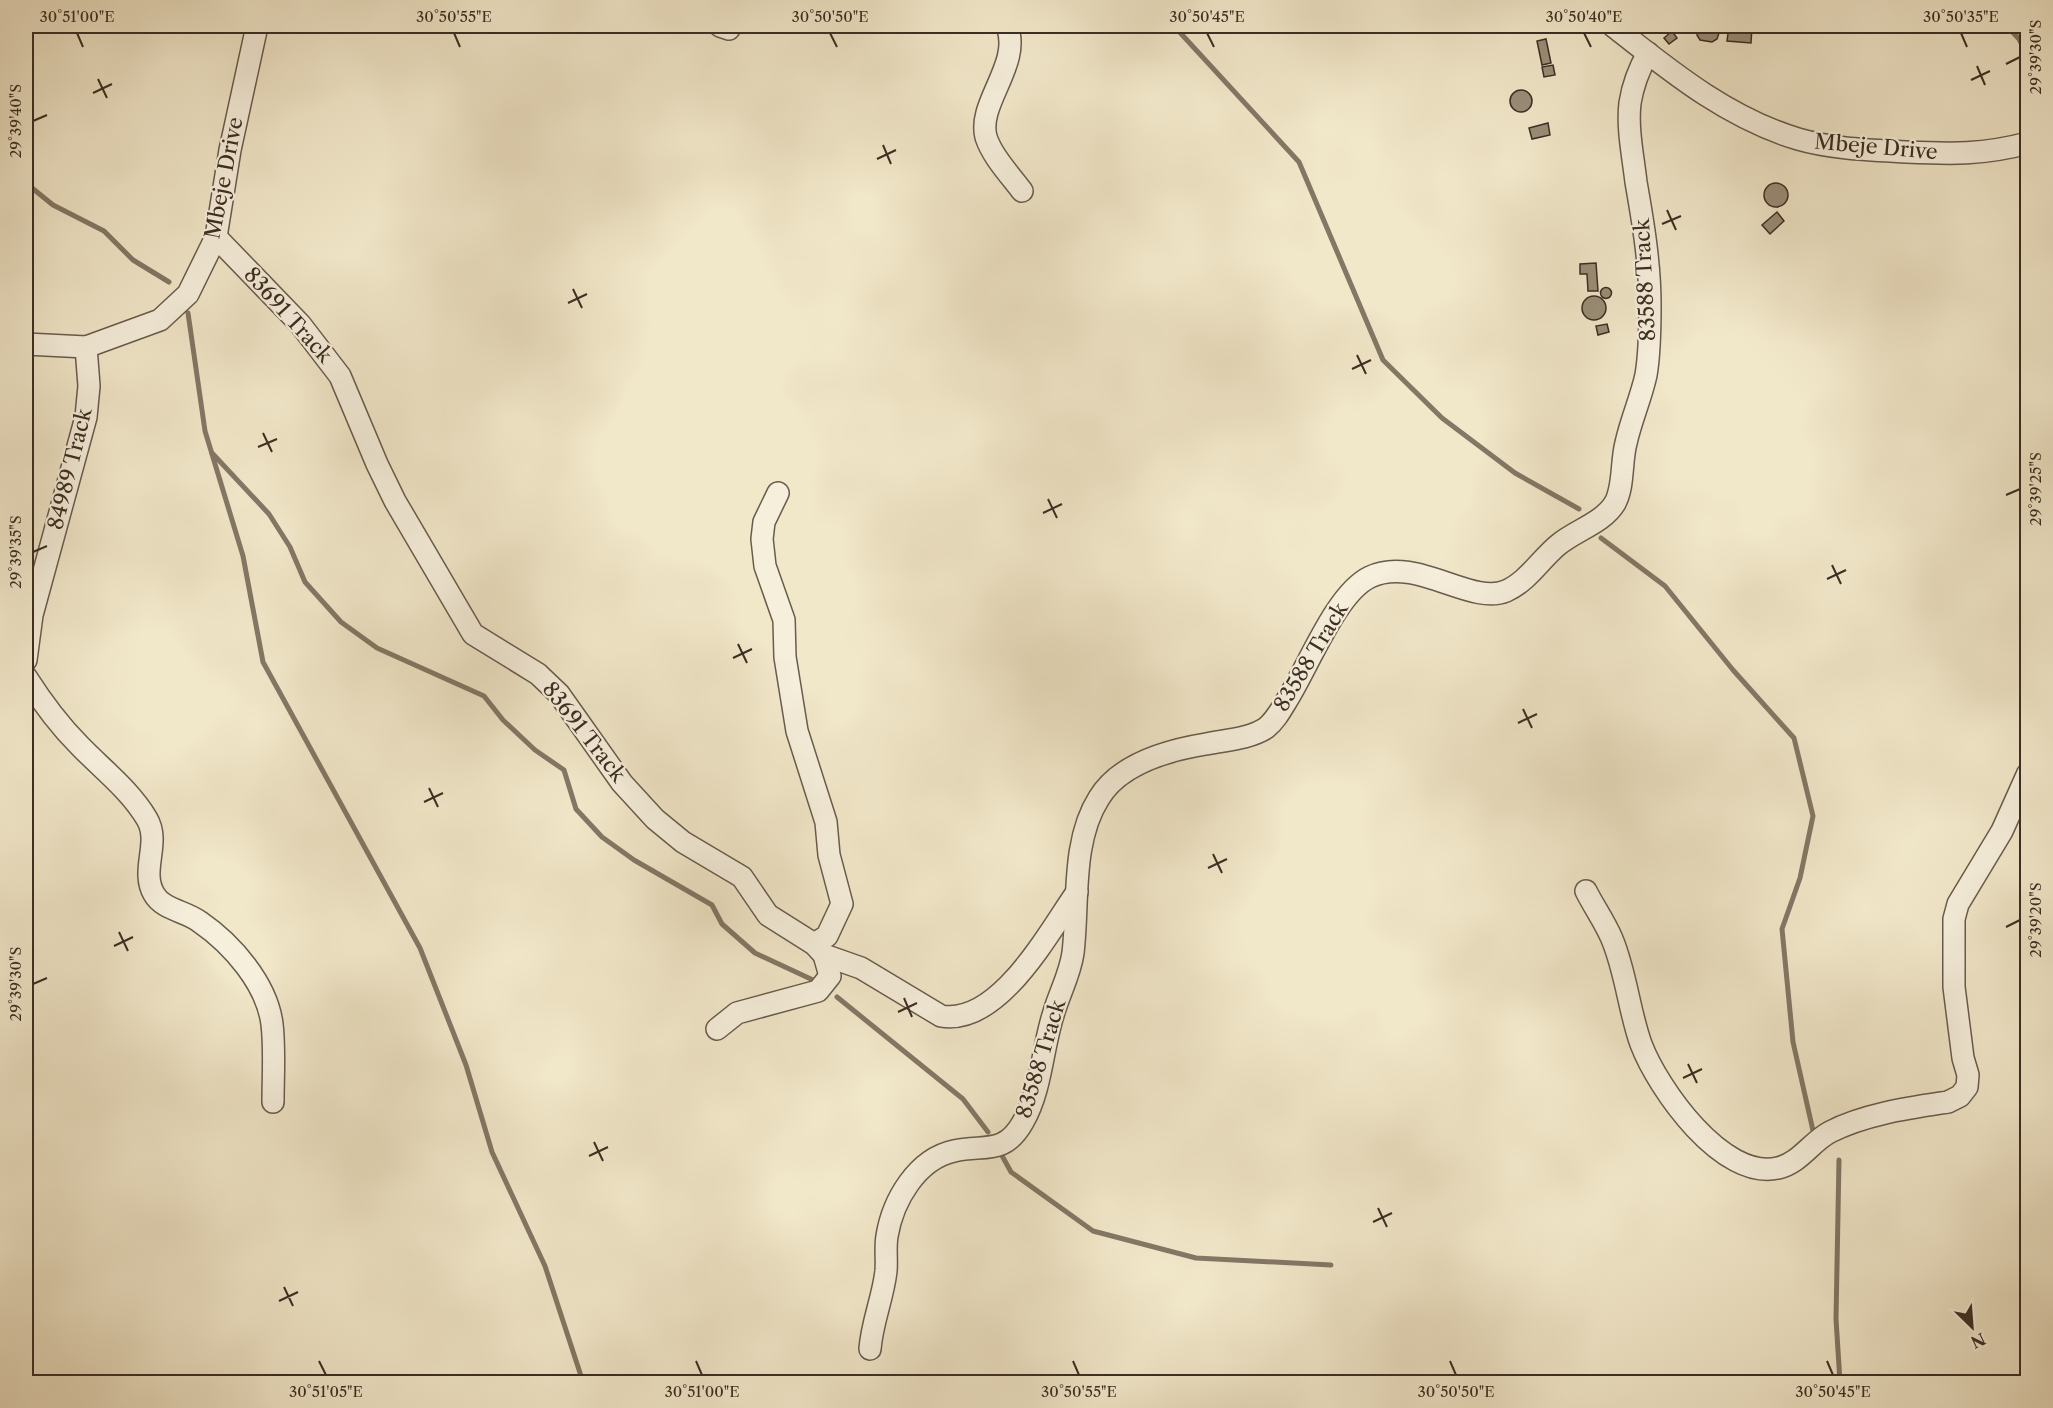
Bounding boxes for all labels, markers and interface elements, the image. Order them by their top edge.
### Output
text: 30°51'00"E [39,7,115,26]
text: 30°50'55"E [416,7,492,26]
text: 30°50'50"E [791,7,869,26]
text: 30°50'45"E [1169,7,1245,26]
text: 30°50'40"E [1546,7,1622,26]
text: 30°50'35"E [1923,7,1999,26]
text: 29°39'30"S [2026,20,2045,94]
text: 29°39'40"S [6,84,25,158]
street label: Mbeje Drive [199,115,248,241]
street label: Mbeje Drive [1813,129,1939,164]
street label: 83588 Track [1629,217,1660,342]
street label: 83691 Track [239,262,338,368]
street label: 84989 Track [42,405,97,532]
text: 29°39'25"S [2026,452,2045,526]
text: 29°39'35"S [6,515,25,589]
street label: 83588 Track [1268,597,1353,716]
street label: 83691 Track [538,677,632,787]
text: 29°39'20"S [2026,882,2045,958]
text: 29°39'30"S [6,947,25,1021]
street label: 83588 Track [1011,996,1071,1121]
north arrow [1942,1297,2002,1357]
text: N [1968,1329,1989,1353]
text: 30°51'05"E [289,1382,363,1401]
text: 30°51'00"E [664,1382,740,1401]
text: 30°50'55"E [1041,1382,1117,1401]
text: 30°50'50"E [1417,1382,1495,1401]
text: 30°50'45"E [1795,1382,1871,1401]

